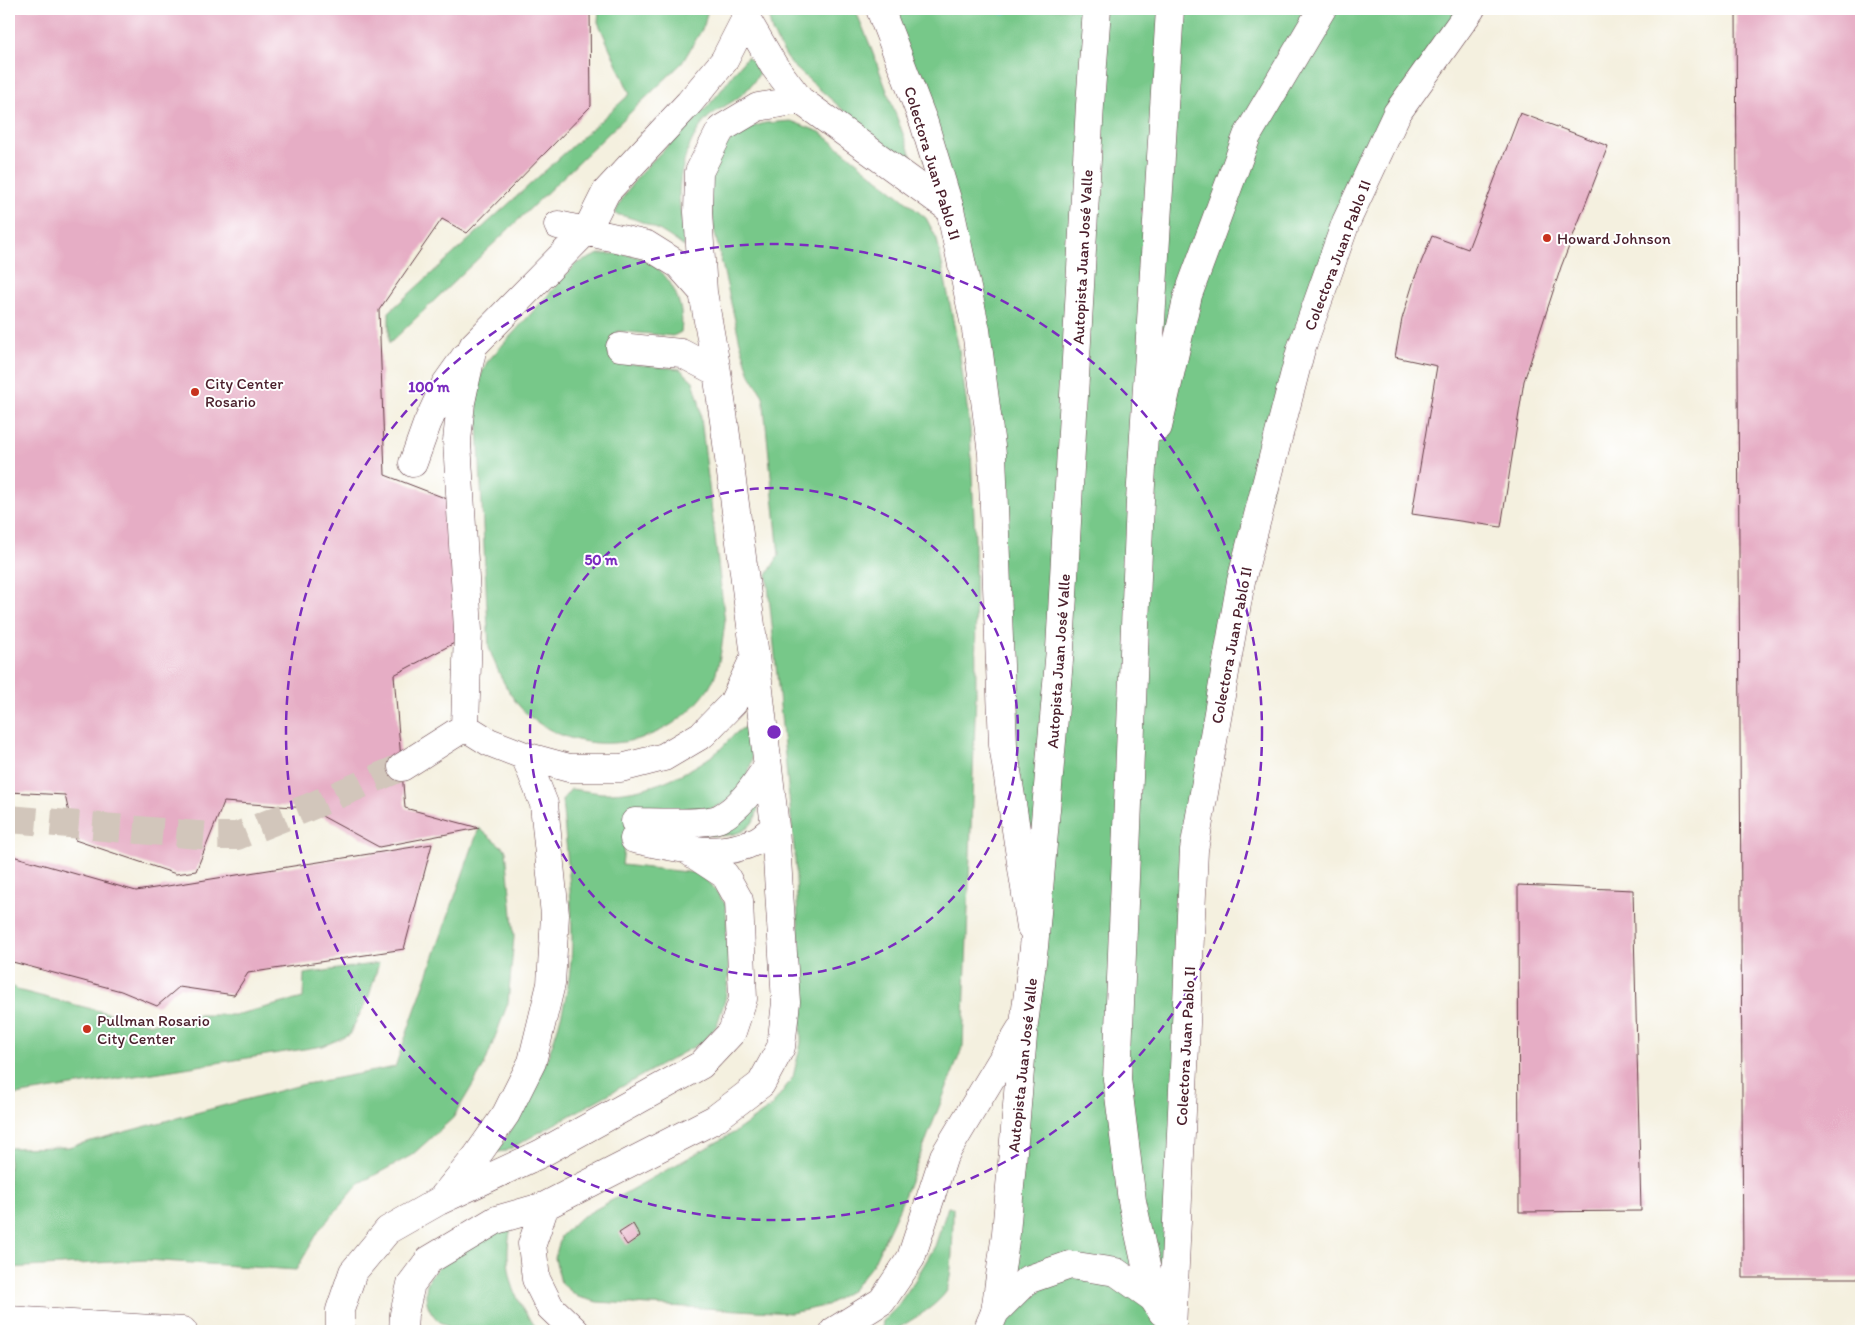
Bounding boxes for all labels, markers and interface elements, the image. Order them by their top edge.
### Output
street label: Colectora Juan Pablo II [900,84,965,242]
street label: Autopista Juan José Valle [1068,169,1097,345]
street label: Colectora Juan Pablo II [1300,177,1375,333]
place label: Howard Johnson [1557,229,1671,248]
marker: Howard Johnson [1541,232,1553,244]
place label: City Center Rosario [205,374,283,411]
text: 100 m [408,378,450,396]
marker: City Center Rosario [189,386,201,398]
text: 50 m [584,551,618,569]
street label: Colectora Juan Pablo II [1207,565,1256,725]
street label: Autopista Juan José Valle [1043,573,1074,749]
centre of rings [765,723,783,741]
street label: Colectora Juan Pablo II [1172,966,1199,1126]
street label: Autopista Juan José Valle [1004,977,1041,1153]
place label: Pullman Rosario City Center [97,1011,210,1048]
marker: Pullman Rosario City Center [81,1023,93,1035]

